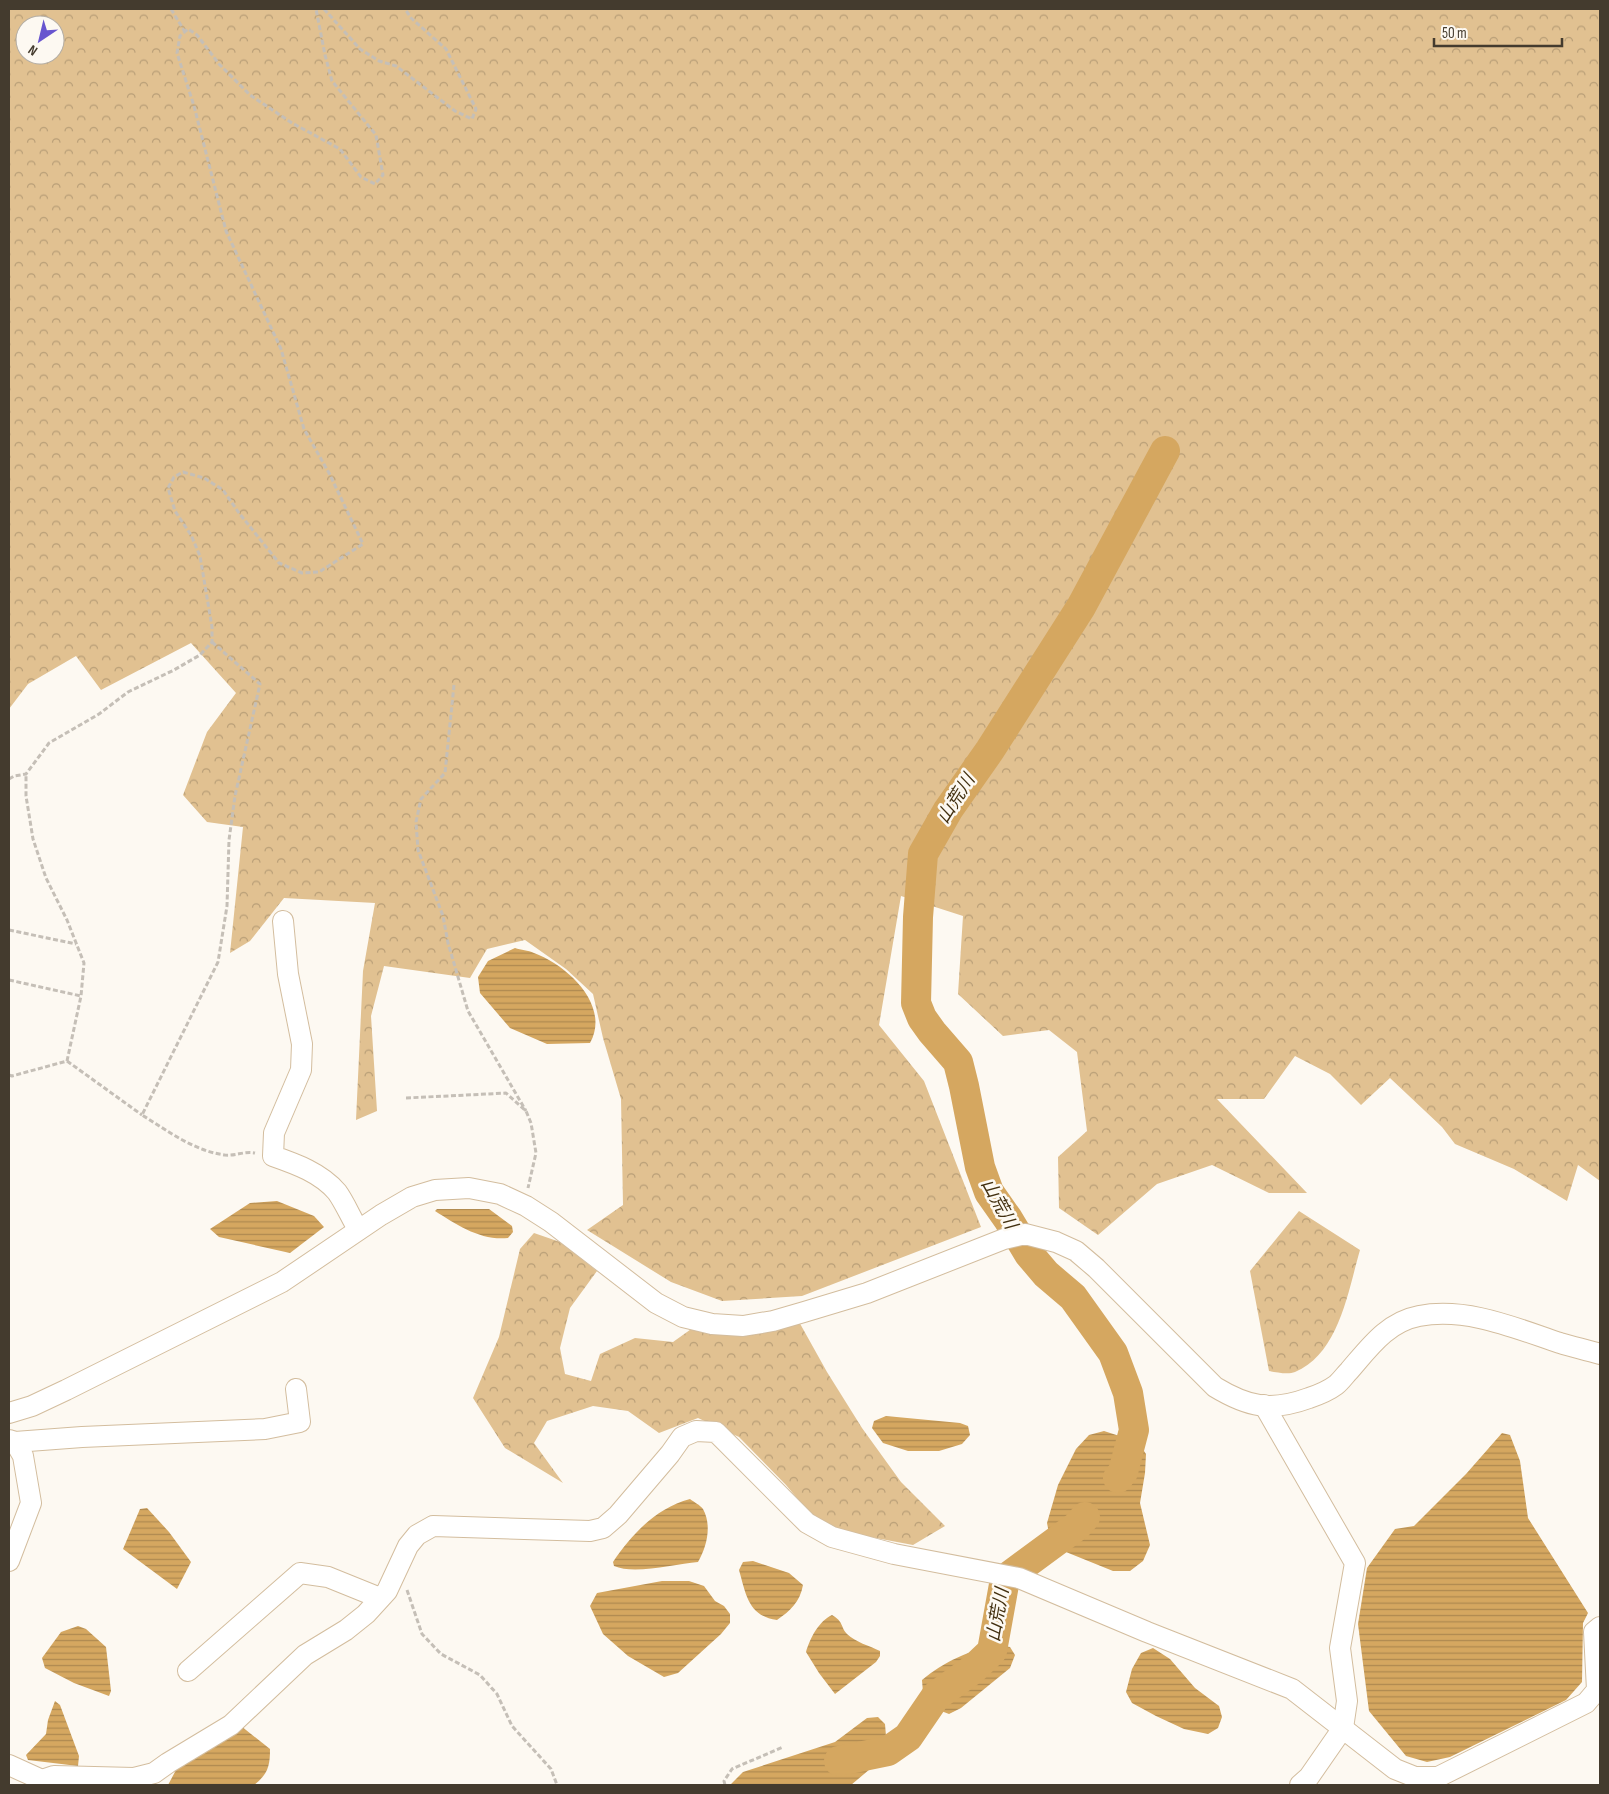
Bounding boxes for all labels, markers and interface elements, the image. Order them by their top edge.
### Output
north arrow [15,15,65,65]
scale bar [1434,15,1562,47]
text: 50 m [1442,24,1467,43]
text: N [25,41,41,59]
water label: 山荒川 [933,769,980,827]
water label: 山荒川 [977,1175,1022,1234]
water label: 山荒川 [983,1585,1013,1643]

